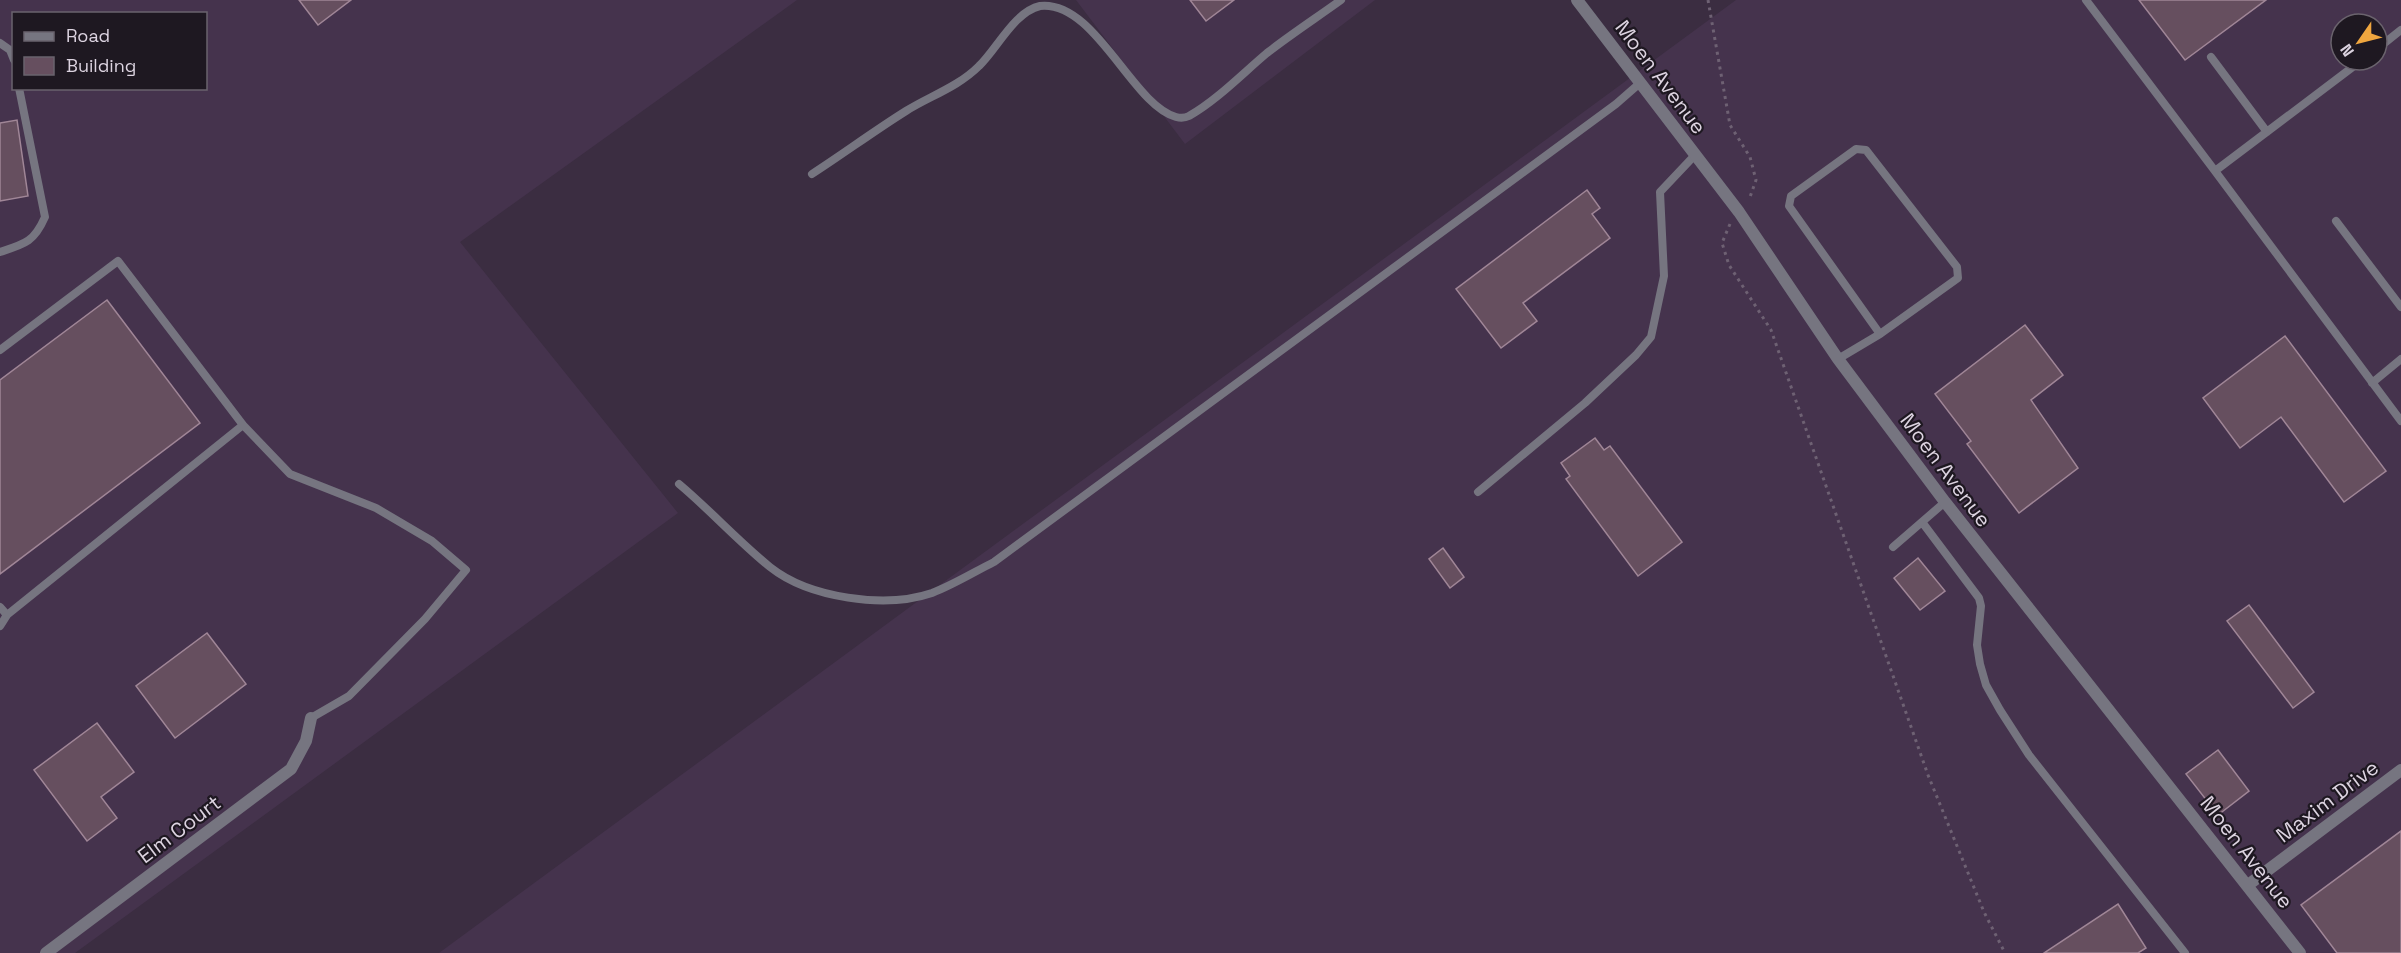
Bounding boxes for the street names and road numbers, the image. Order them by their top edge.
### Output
street label: Moen Avenue [1609,15,1713,139]
street label: Moen Avenue [1894,408,1998,532]
street label: Maxim Drive [2270,754,2384,848]
street label: Elm Court [132,789,226,869]
street label: Moen Avenue [2195,790,2299,914]

